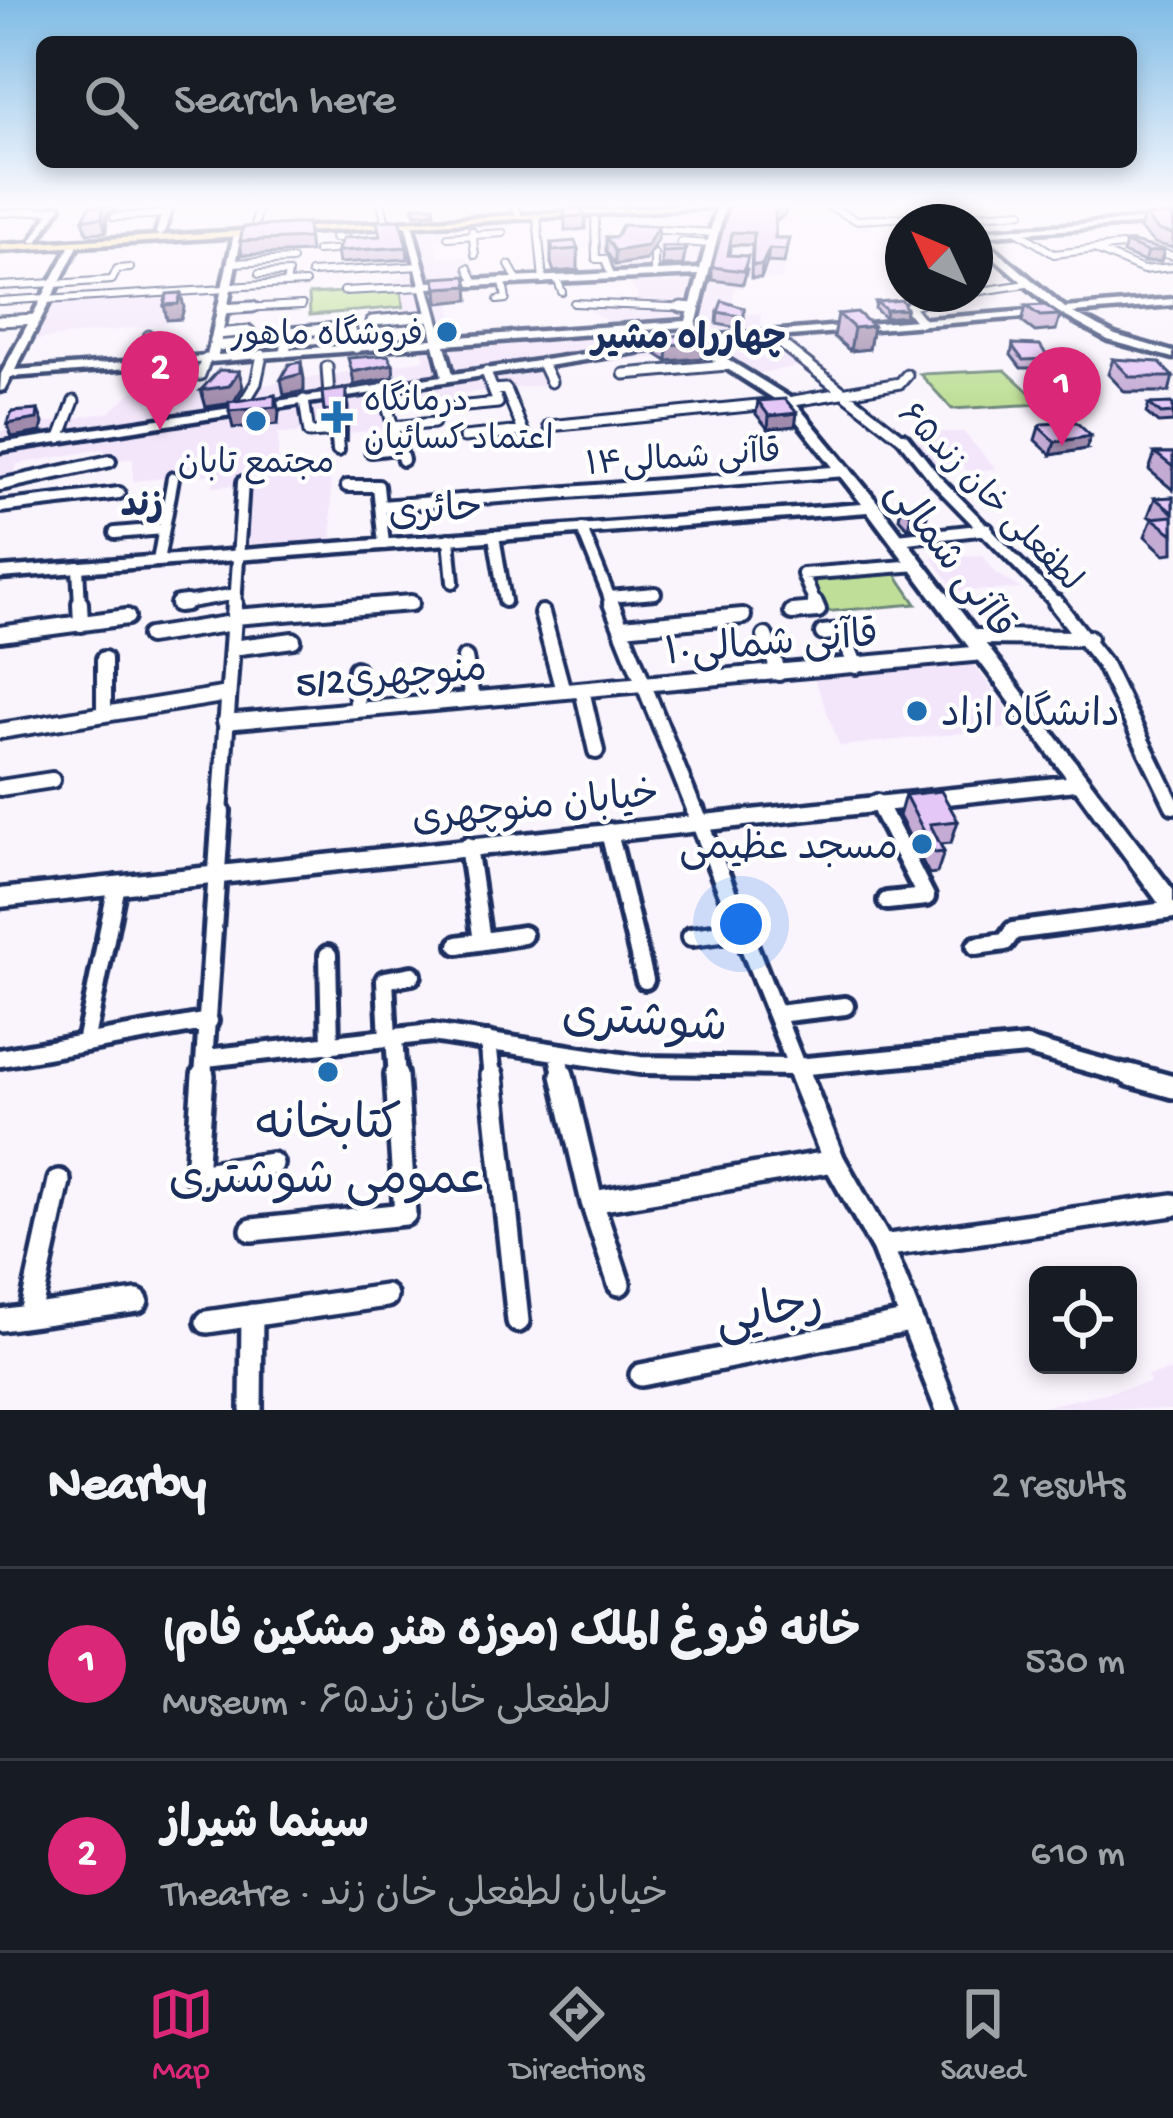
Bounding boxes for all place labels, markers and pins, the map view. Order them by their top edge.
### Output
place label: فروشگاه ماهور [230,314,423,357]
marker: فروشگاه ماهور [434,319,460,345]
pin: 2 [121,331,199,430]
pin: 1 [1023,347,1101,446]
place label: درمانگاه اعتماد کسائیان [364,380,554,461]
marker: درمانگاه اعتماد کسائیان [321,401,353,433]
marker: مجتمع تابان [243,408,269,434]
place label: مجتمع تابان [178,446,334,485]
place label: دانشگاه ازاد [941,690,1120,741]
marker: دانشگاه ازاد [904,698,930,724]
place label: مسجد عظیمی [679,828,898,874]
marker: مسجد عظیمی [909,831,935,857]
marker: کتابخانه عمومی شوشتری [315,1059,341,1085]
place label: کتابخانه عمومی شوشتری [169,1100,488,1212]

